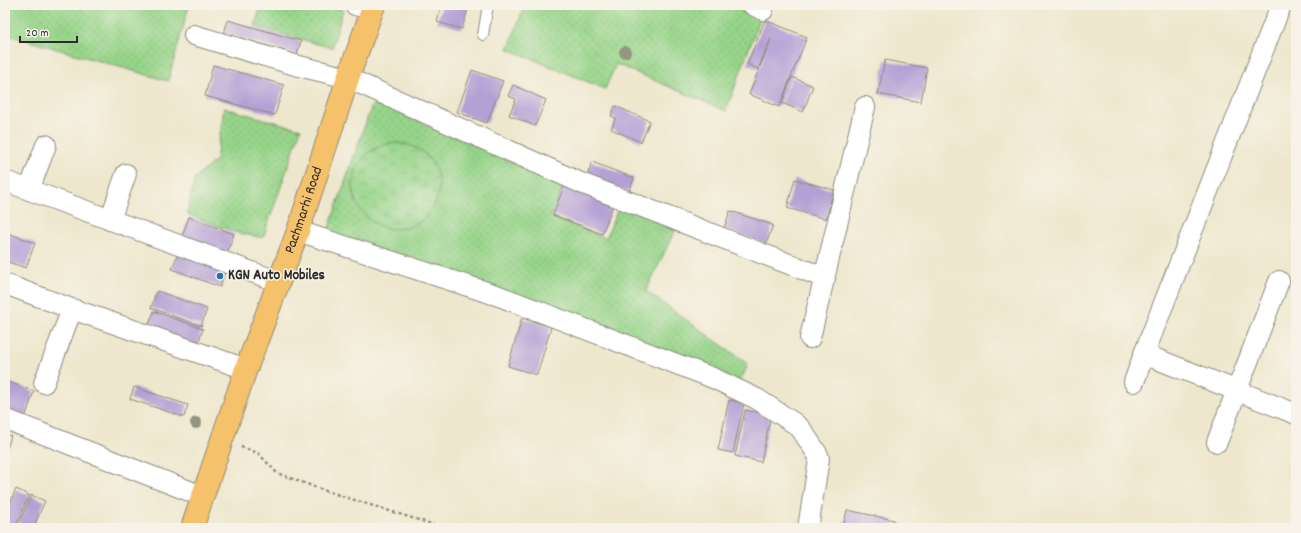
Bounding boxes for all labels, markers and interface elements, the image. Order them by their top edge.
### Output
scale bar [20,18,77,44]
text: 20 m [26,25,49,42]
street label: Pachmarhi Road [279,164,329,257]
place label: KGN Auto Mobiles [228,265,325,287]
marker: KGN Auto Mobiles [215,271,225,281]

